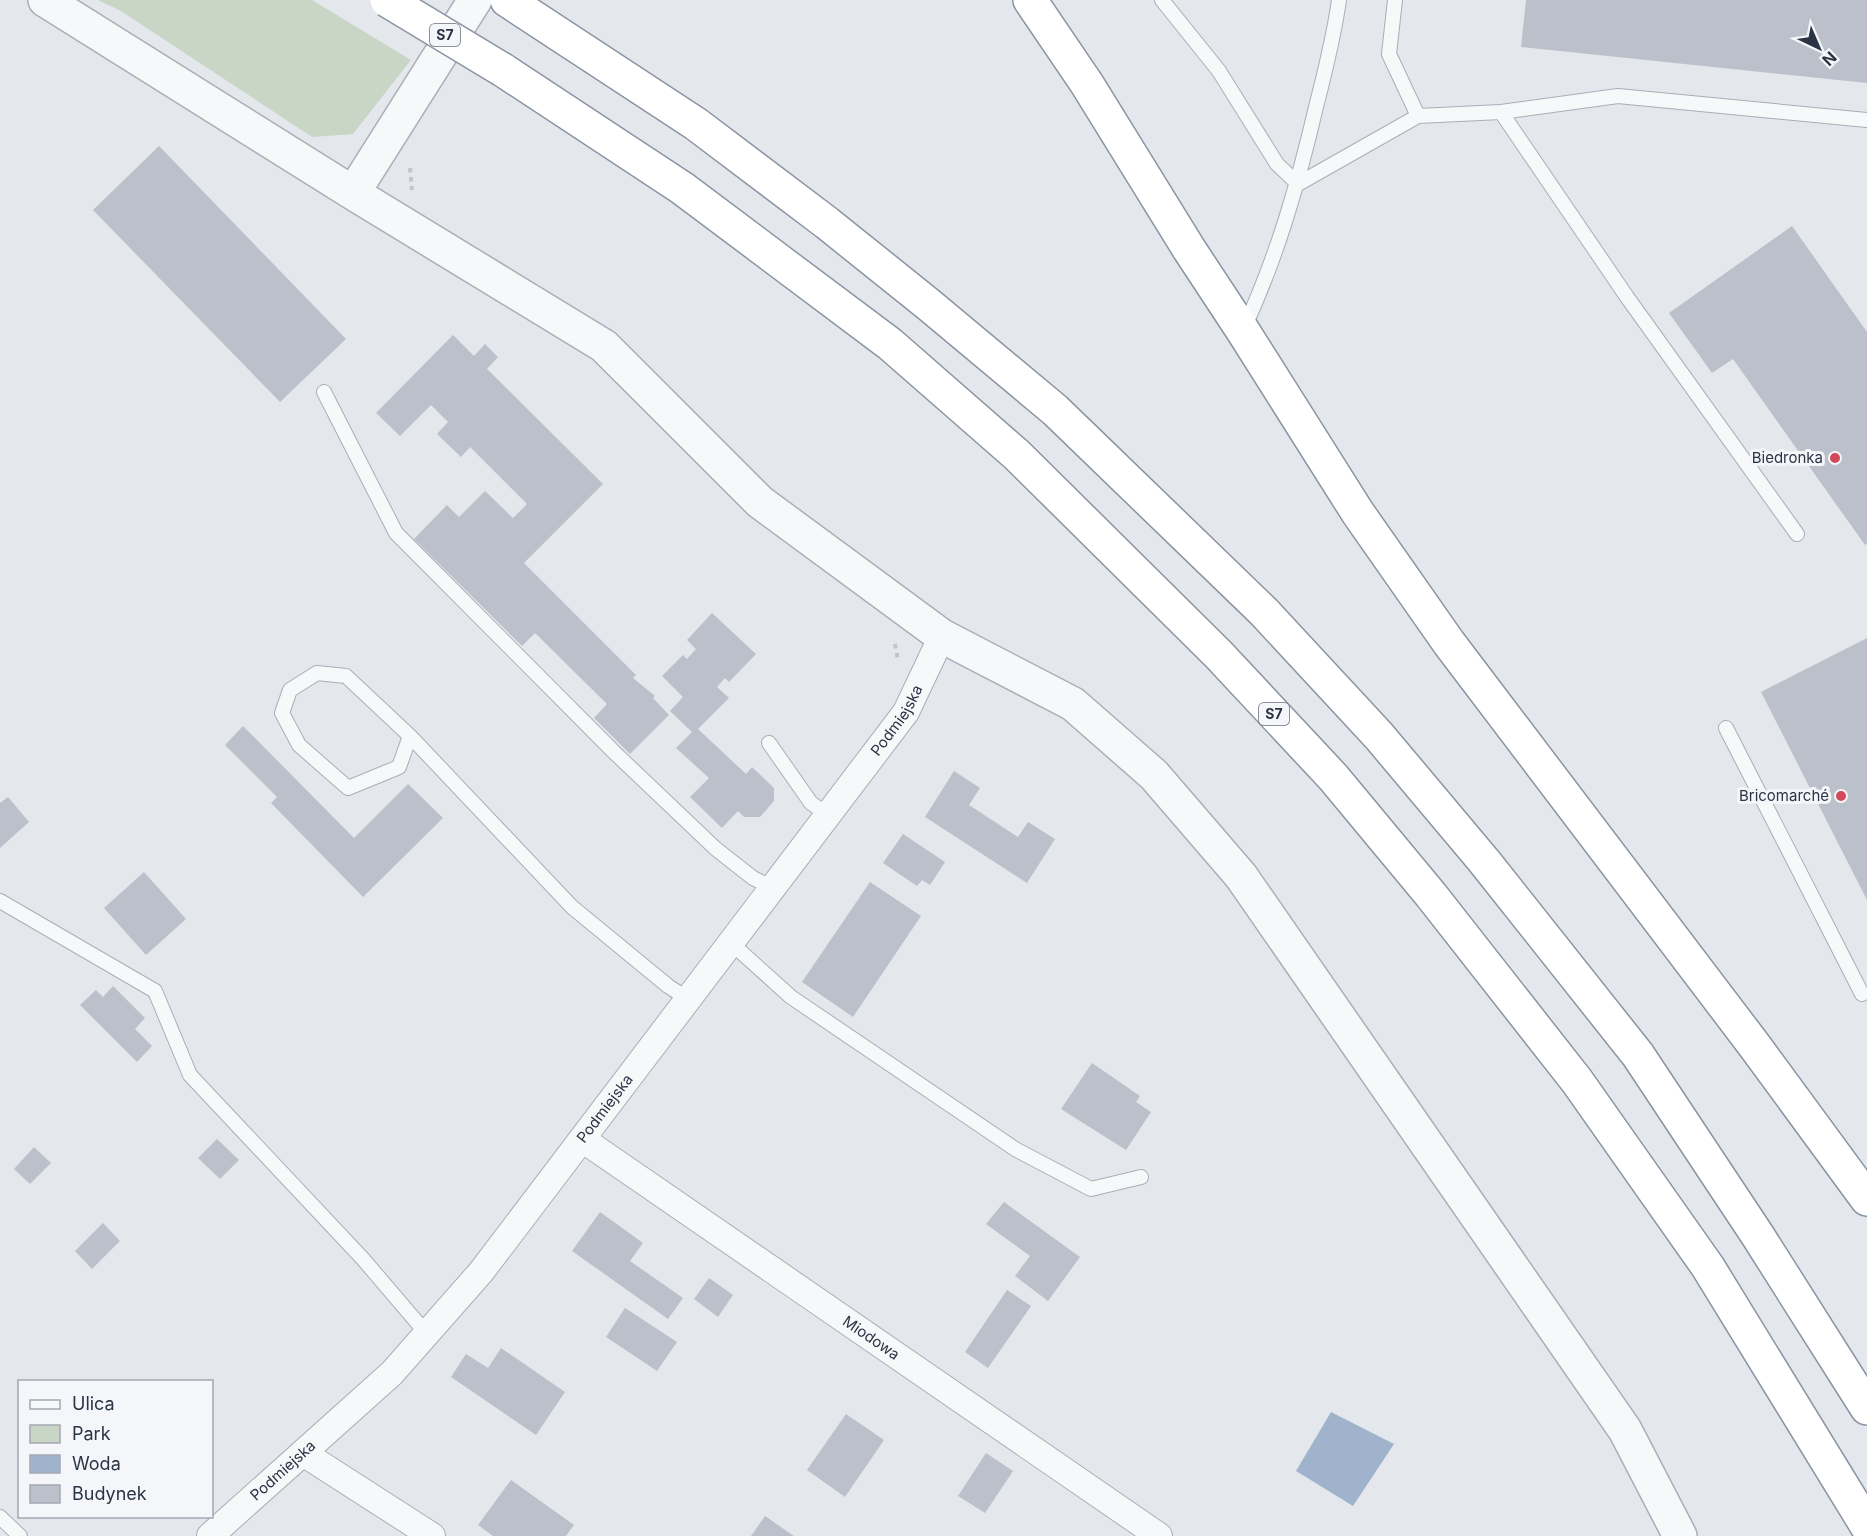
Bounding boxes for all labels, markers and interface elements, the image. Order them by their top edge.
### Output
north arrow [1789,18,1849,78]
road number: S7 [430,24,460,46]
text: N [1818,47,1841,70]
place label: Biedronka [1752,448,1823,467]
marker: Biedronka [1828,451,1842,465]
street label: Podmiejska [866,682,926,759]
road number: S7 [1259,703,1289,725]
place label: Bricomarché [1739,786,1829,805]
marker: Bricomarché [1834,789,1848,803]
street label: Podmiejska [572,1070,637,1147]
street label: Miodowa [839,1311,904,1364]
legend [18,1380,213,1518]
text: Ulica [72,1393,115,1414]
text: Park [72,1423,111,1444]
street label: Podmiejska [246,1436,319,1504]
text: Woda [72,1453,121,1474]
text: Budynek [72,1483,147,1504]

